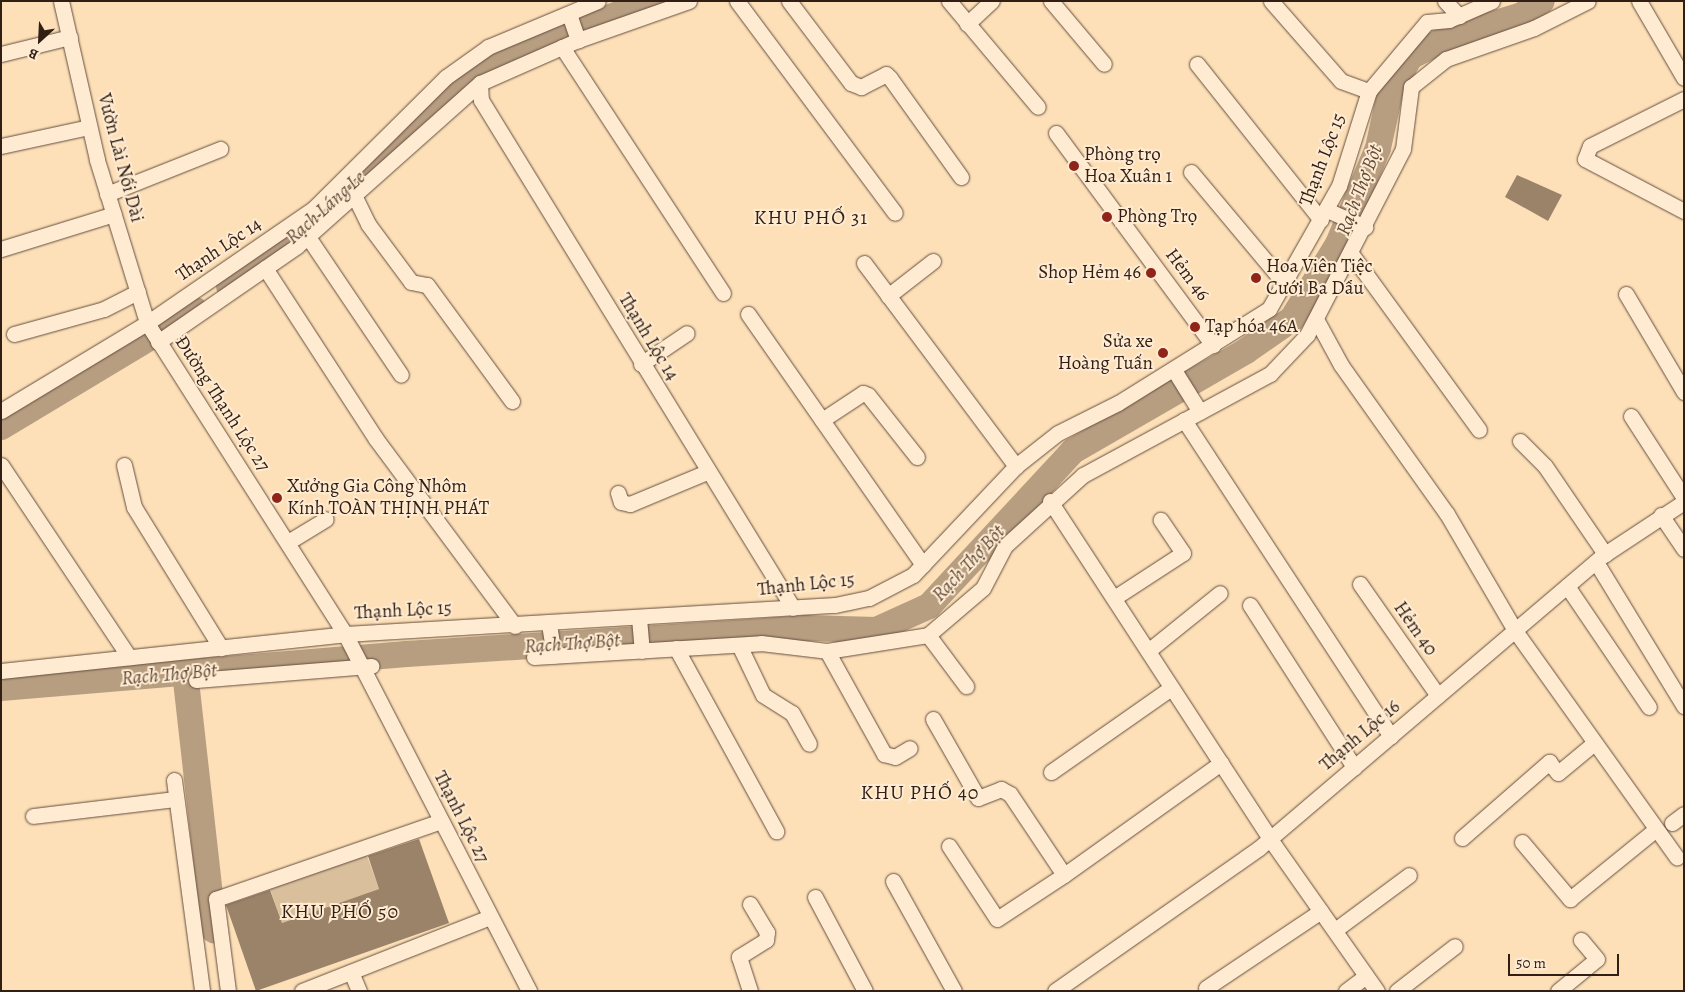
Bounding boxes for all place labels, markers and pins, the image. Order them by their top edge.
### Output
place label: Phòng trọ Hoa Xuân 1 [1084,144,1172,188]
marker: Phòng trọ Hoa Xuân 1 [1068,160,1080,172]
place label: Phòng Trọ [1117,206,1197,228]
marker: Phòng Trọ [1101,211,1113,223]
place label: Hoa Viên Tiệc Cưới Ba Dẩu [1266,256,1373,300]
place label: Shop Hẻm 46 [1038,262,1141,284]
marker: Shop Hẻm 46 [1145,267,1157,279]
marker: Hoa Viên Tiệc Cưới Ba Dẩu [1250,272,1262,284]
place label: Tạp hóa 46A [1205,316,1298,338]
marker: Tạp hóa 46A [1189,321,1201,333]
place label: Sửa xe Hoàng Tuấn [1058,331,1153,375]
marker: Sửa xe Hoàng Tuấn [1157,347,1169,359]
place label: Xưởng Gia Công Nhôm Kính TOÀN THỊNH PHÁT [287,476,489,520]
marker: Xưởng Gia Công Nhôm Kính TOÀN THỊNH PHÁT [271,492,283,504]

